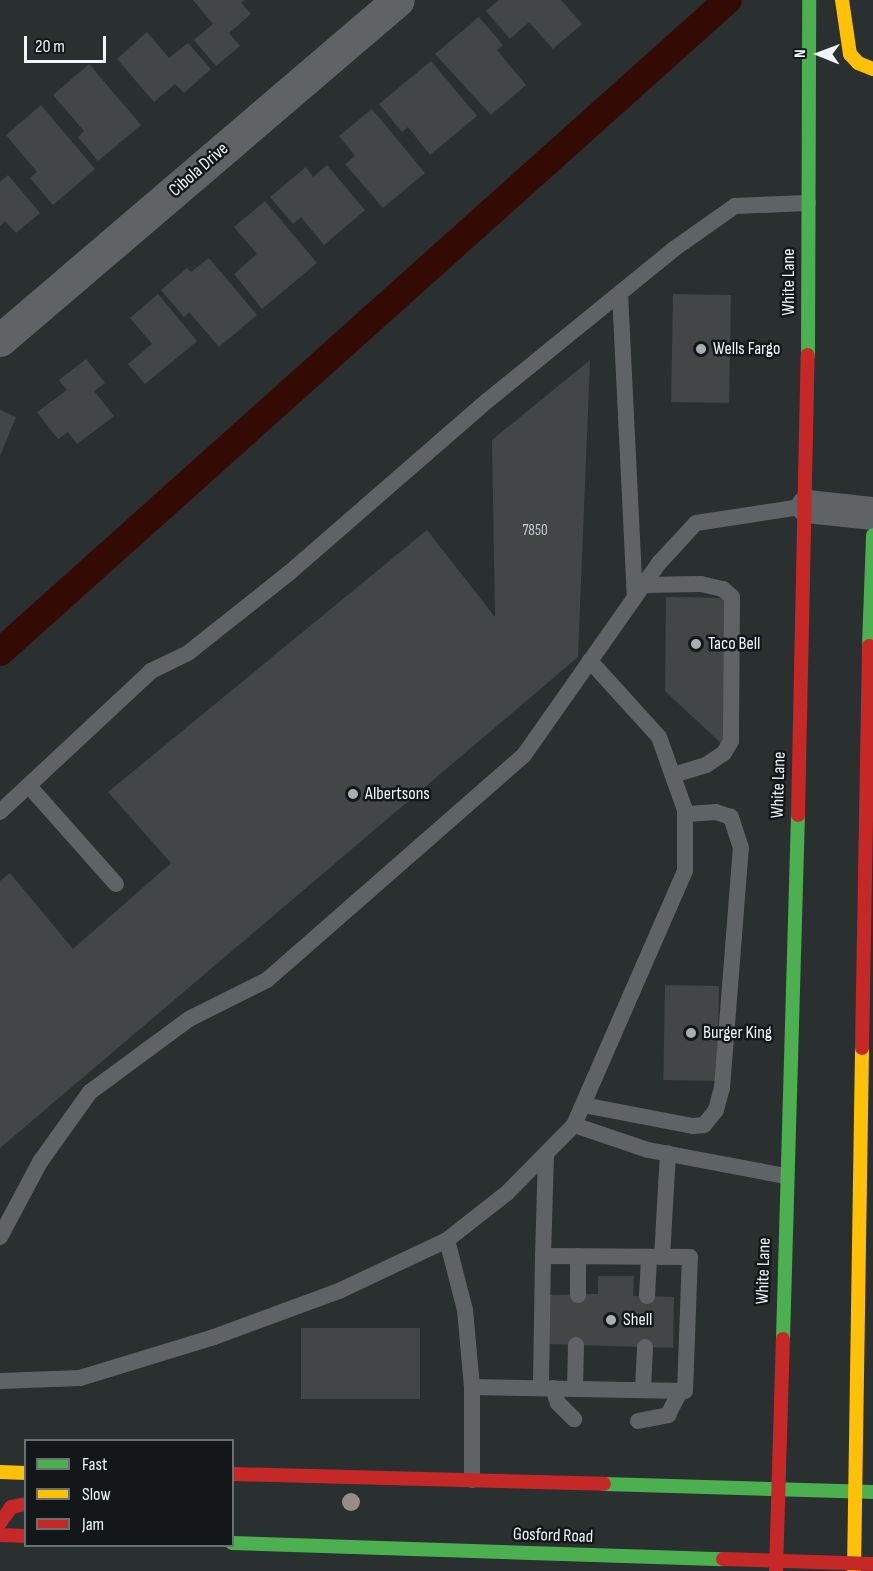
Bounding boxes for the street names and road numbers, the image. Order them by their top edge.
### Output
street label: Cibola Drive [165,138,233,202]
street label: White Lane [778,249,800,315]
street label: White Lane [767,751,791,819]
street label: White Lane [752,1237,776,1305]
street label: Gosford Road [512,1524,594,1548]

